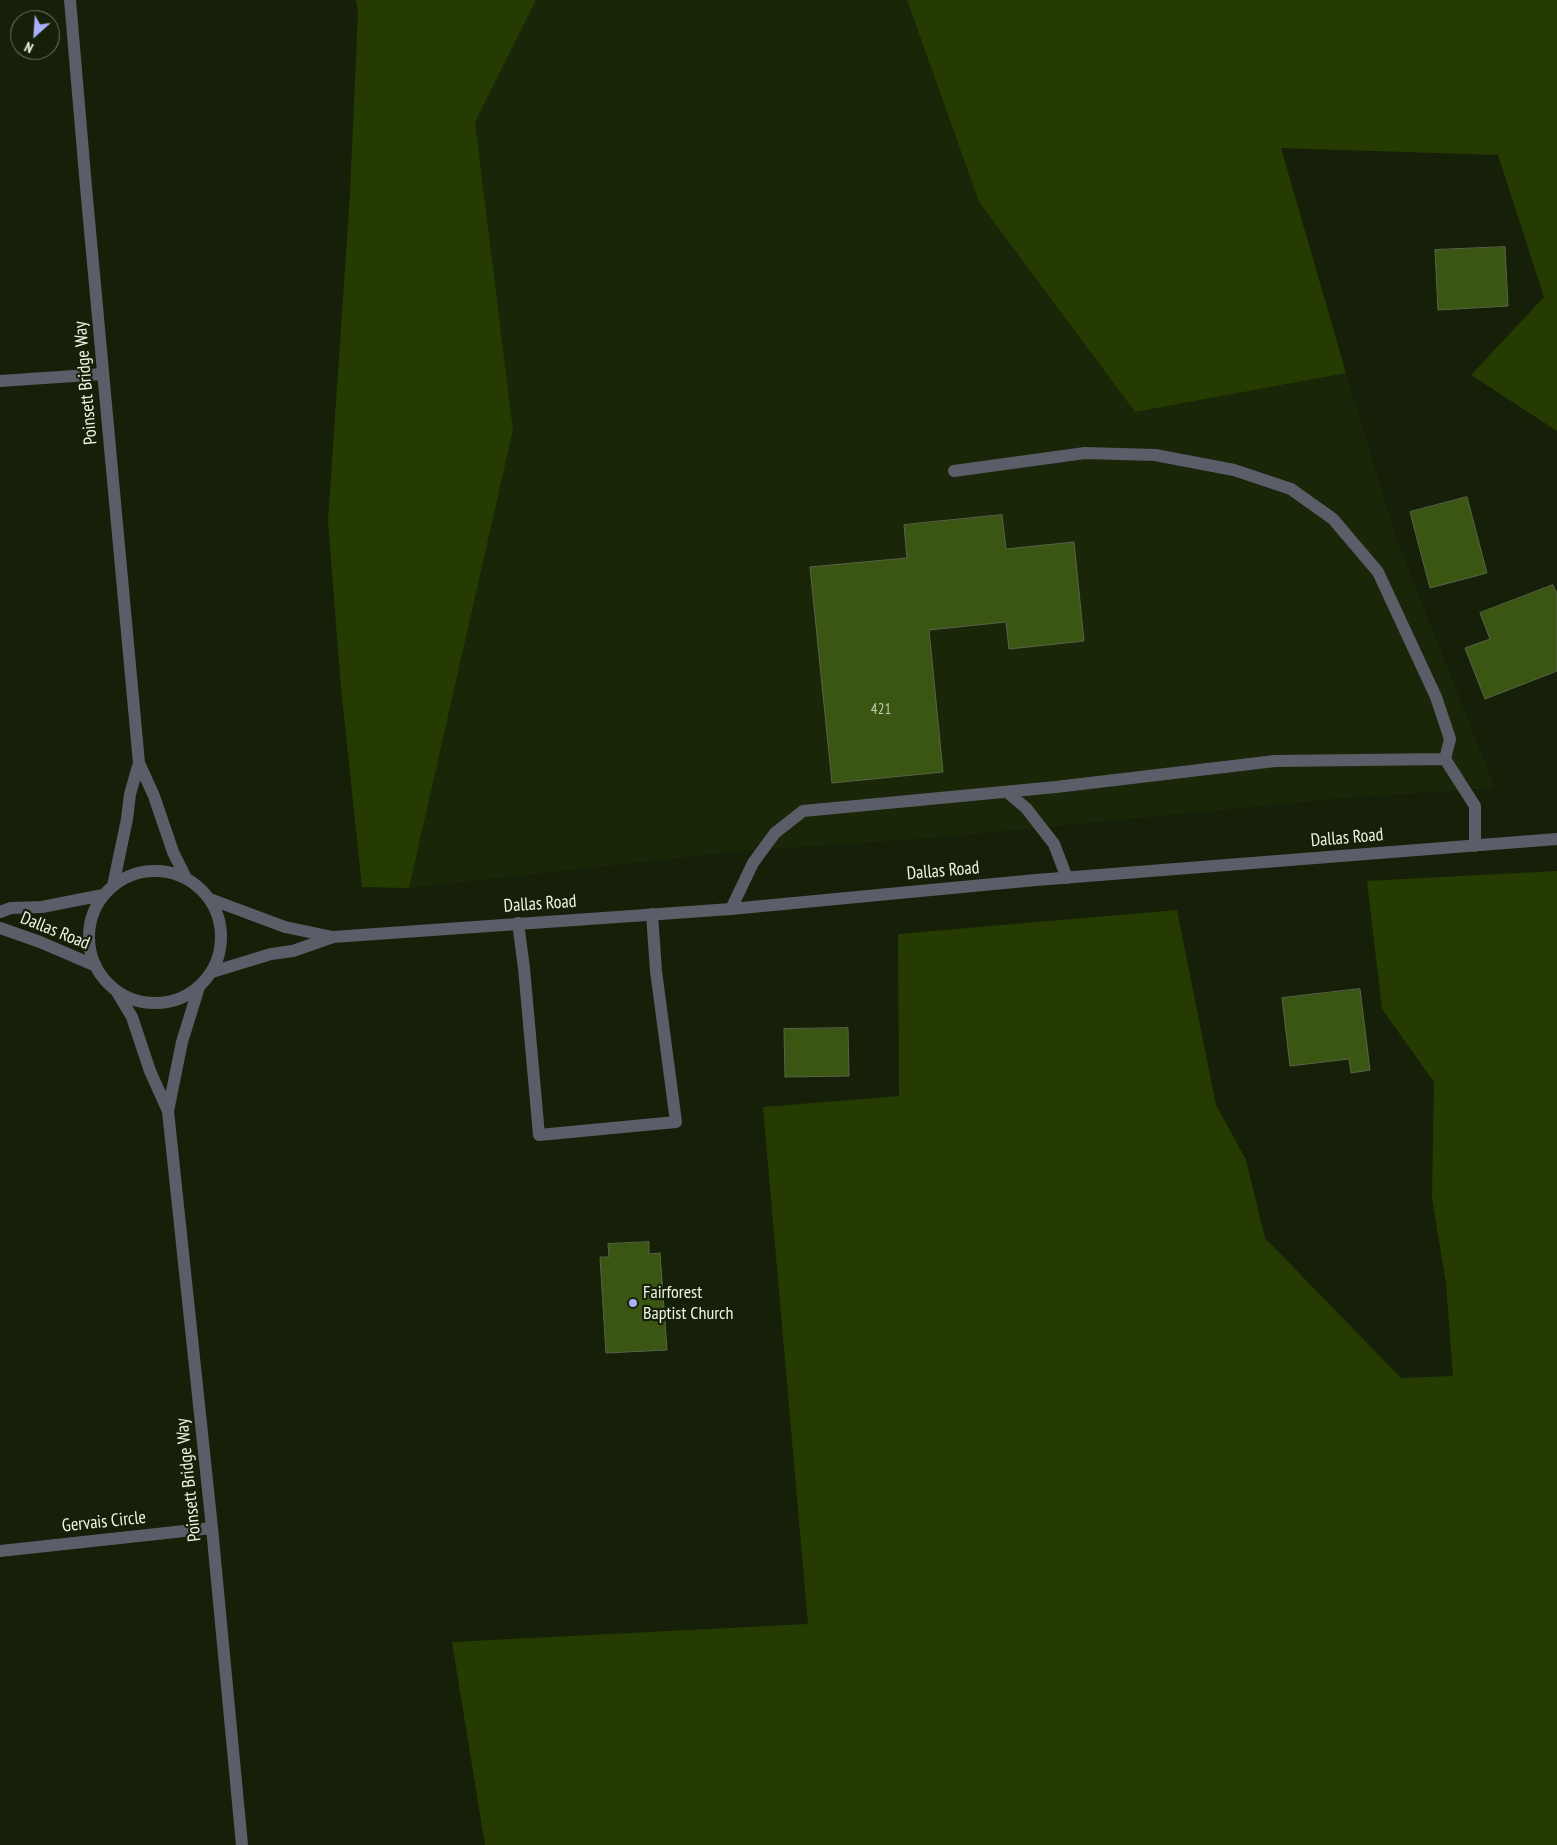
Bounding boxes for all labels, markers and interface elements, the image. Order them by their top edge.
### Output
north arrow [10,10,60,60]
text: N [22,38,36,57]
street label: Poinsett Bridge Way [70,320,102,446]
house number: 421 [871,701,891,719]
street label: Dallas Road [1310,824,1384,852]
street label: Dallas Road [906,857,980,885]
street label: Dallas Road [503,891,577,917]
street label: Dallas Road [17,907,93,955]
place label: Fairforest Baptist Church [643,1282,733,1325]
marker: Fairforest Baptist Church [627,1297,639,1309]
street label: Poinsett Bridge Way [172,1417,206,1543]
street label: Gervais Circle [61,1507,147,1537]

